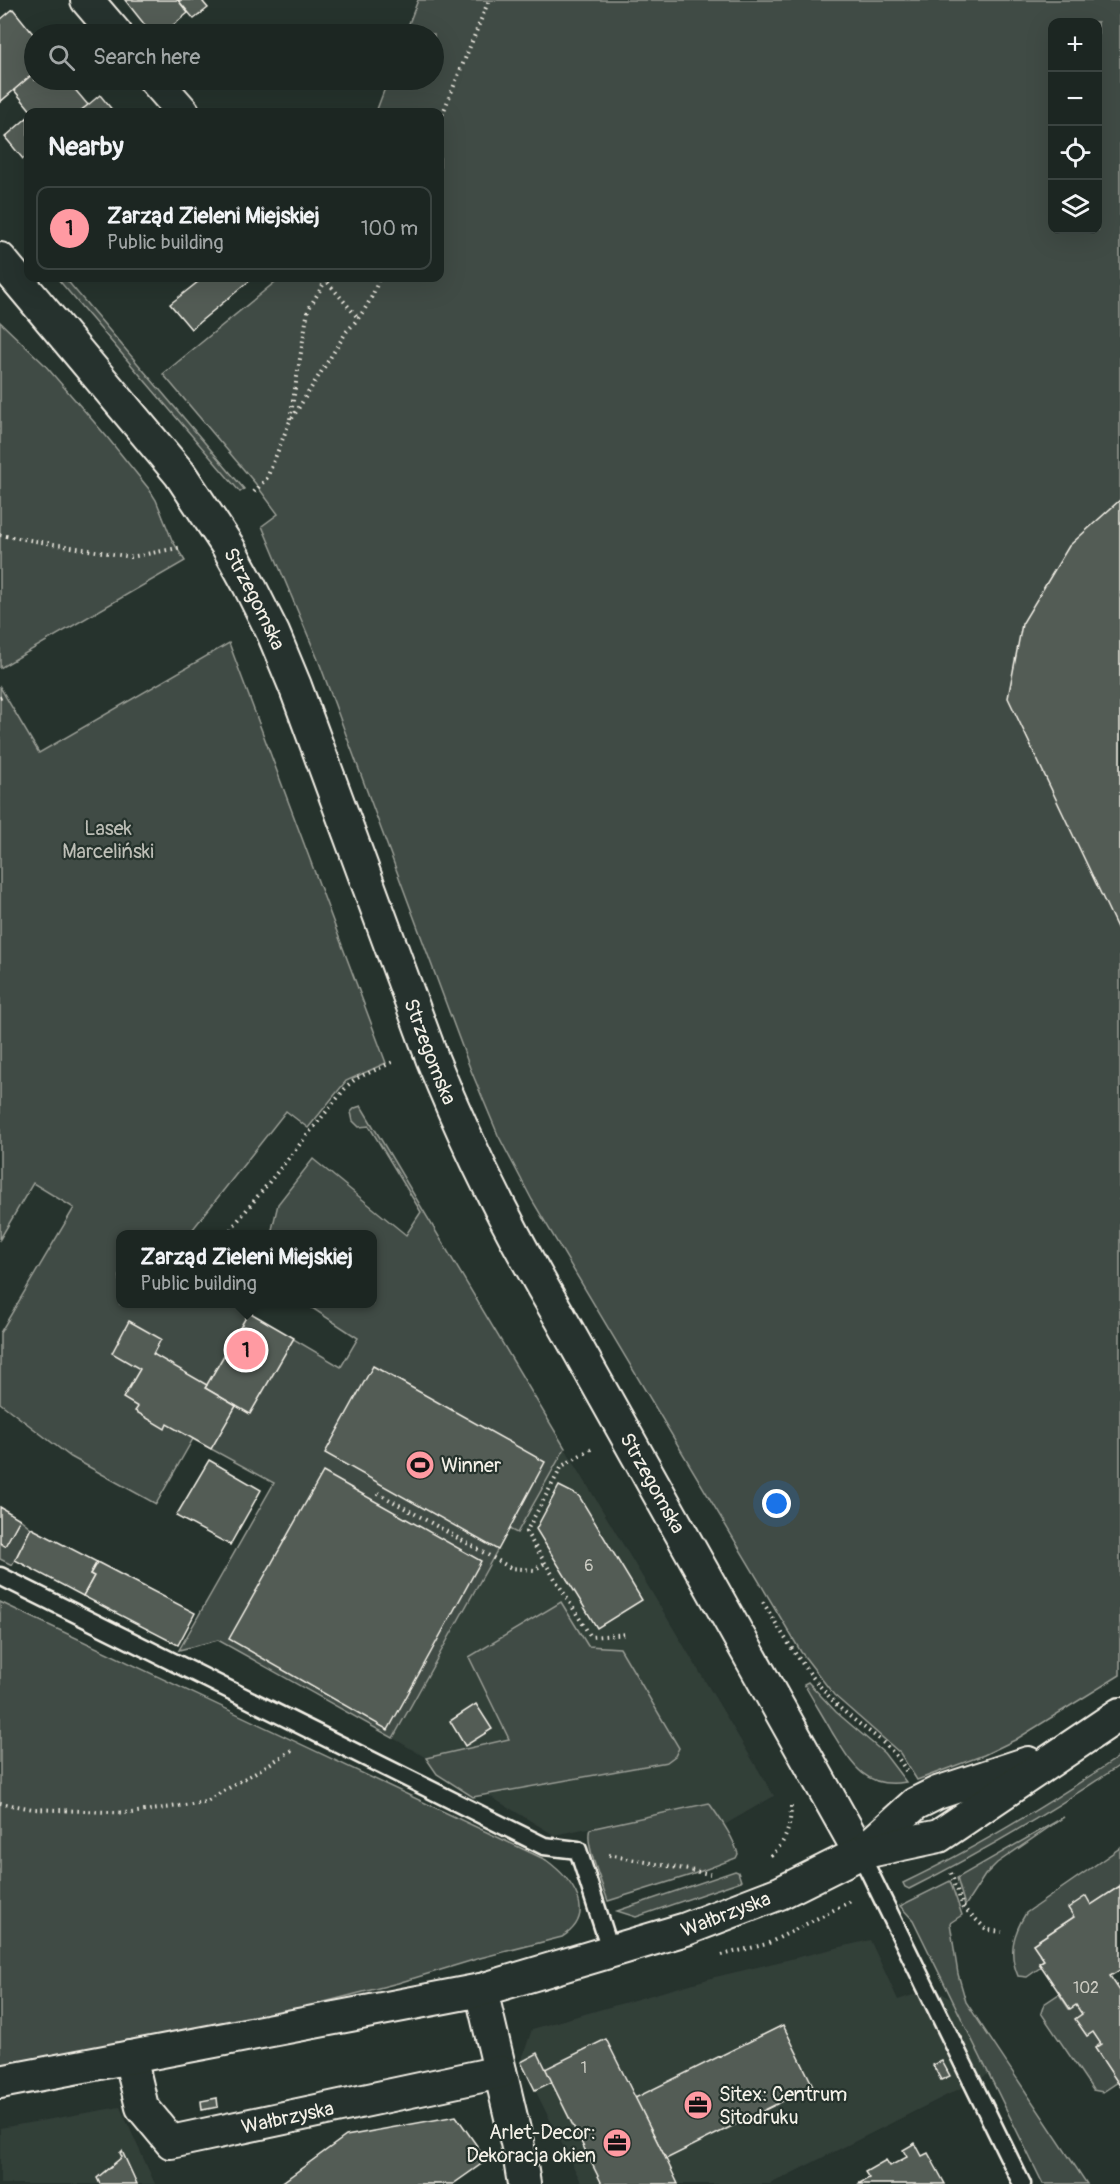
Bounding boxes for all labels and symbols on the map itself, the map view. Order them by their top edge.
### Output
street label: Strzegomska [218,543,291,654]
park label: Lasek Marceliński [62,816,154,864]
street label: Strzegomska [398,995,462,1108]
pin: 1 [226,1328,266,1372]
street label: Strzegomska [614,1428,691,1538]
sports icon: Winner [404,1449,436,1481]
place label: Winner [441,1453,501,1478]
your location [762,1489,791,1518]
house number: 6 [584,1556,594,1576]
street label: Wałbrzyska [677,1886,774,1943]
house number: 102 [1073,1978,1099,1998]
house number: 1 [581,2058,587,2078]
place label: Sitex: Centrum Sitodruku [719,2082,847,2130]
office icon: Sitex: Centrum Sitodruku [682,2089,714,2121]
street label: Wałbrzyska [239,2096,336,2140]
place label: Arlet-Decor: Dekoracja okien [466,2120,596,2168]
office icon: Arlet-Decor: Dekoracja okien [601,2127,633,2159]

